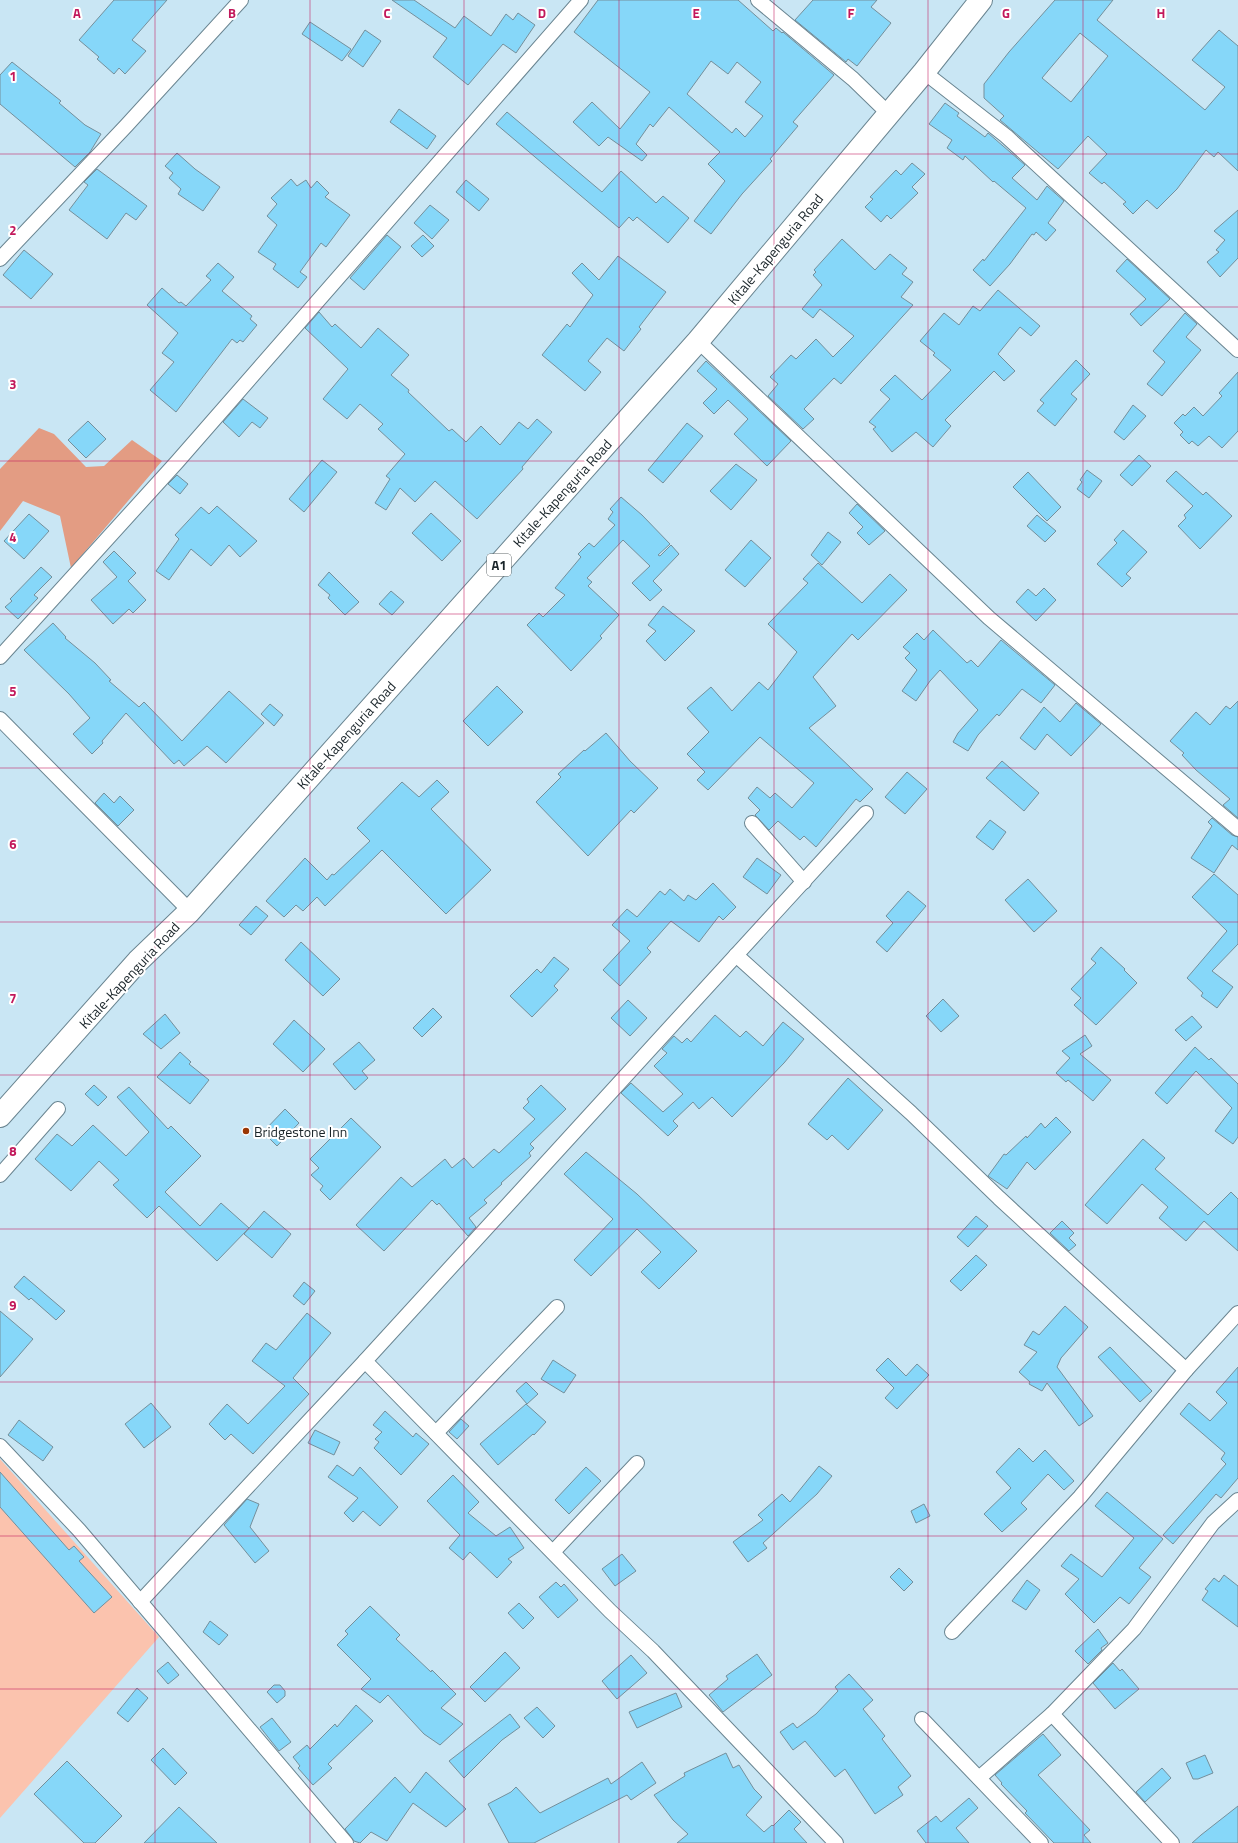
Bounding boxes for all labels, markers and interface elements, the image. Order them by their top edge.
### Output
text: A [73,3,81,23]
text: B [228,3,236,23]
text: C [383,3,391,23]
text: D [538,3,546,23]
text: E [692,3,700,23]
text: F [848,3,855,23]
text: G [1002,3,1010,23]
text: H [1157,3,1165,23]
text: 1 [9,66,17,86]
street label: Kitale-Kapenguria Road [722,189,828,309]
text: 2 [9,220,17,240]
text: 3 [9,374,17,394]
street label: Kitale-Kapenguria Road [508,434,616,552]
text: 4 [9,527,17,547]
road number: A1 [487,554,511,576]
street label: Kitale-Kapenguria Road [292,676,400,794]
text: 5 [9,681,17,701]
text: 6 [9,834,17,854]
street label: Kitale-Kapenguria Road [74,917,184,1033]
text: 7 [9,988,17,1008]
place label: Bridgestone Inn [254,1121,347,1142]
marker: Bridgestone Inn [241,1126,251,1136]
text: 8 [9,1141,17,1161]
text: 9 [9,1295,17,1315]

